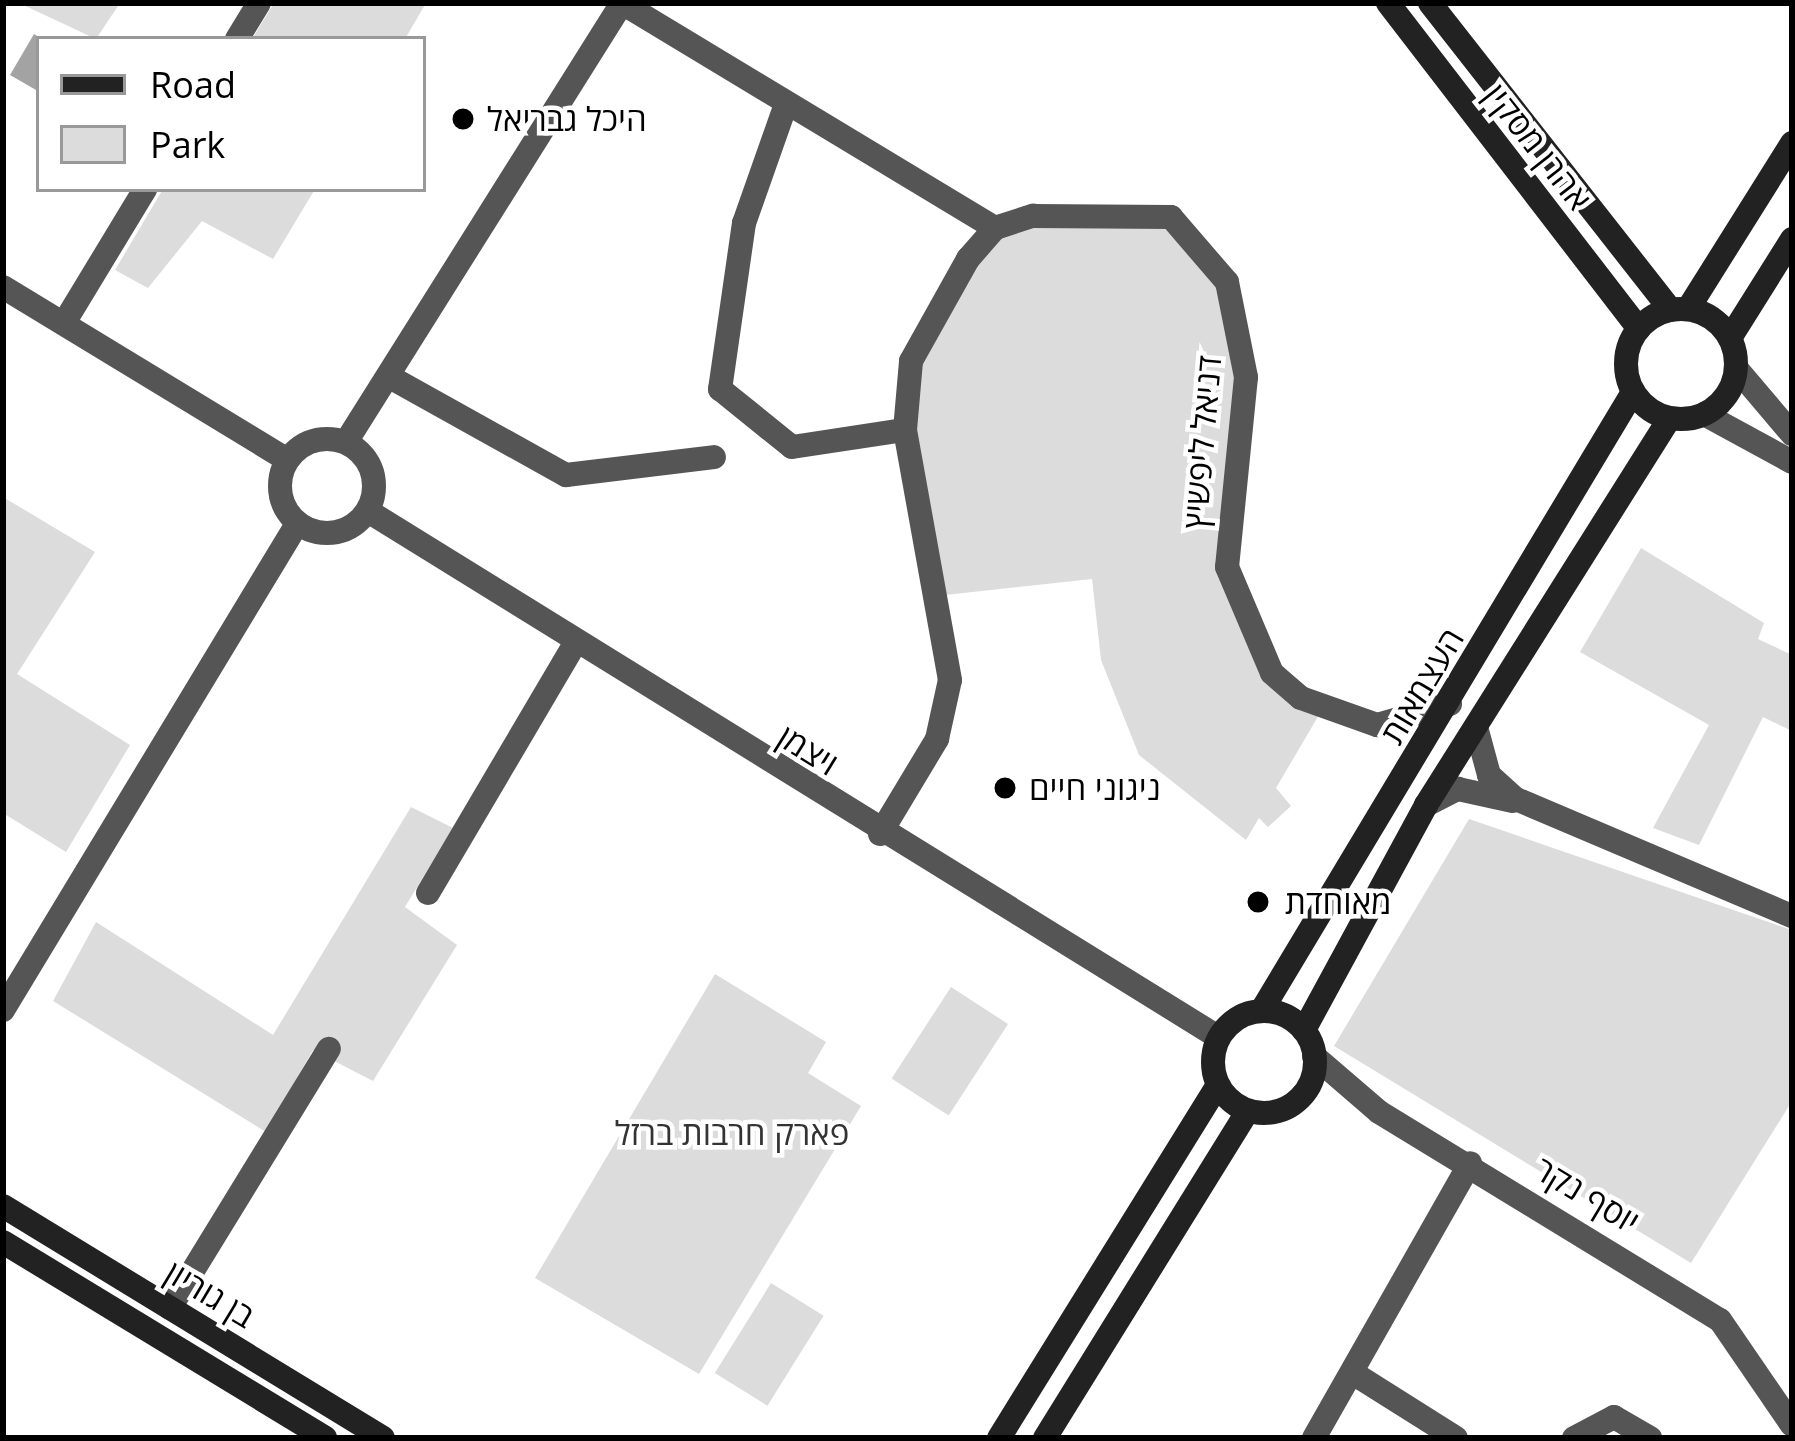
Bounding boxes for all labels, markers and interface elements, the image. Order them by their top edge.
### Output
legend [36,36,426,192]
text: Road [150,60,236,109]
street label: אהרן מסקין [1476,76,1600,218]
place label: היכל גבריאל [487,99,647,139]
marker: היכל גבריאל [450,106,476,132]
text: Park [150,120,225,169]
street label: דניאל ליפשיץ [1175,354,1229,530]
street label: העצמאות [1372,621,1472,751]
street label: ויצמן [771,716,845,784]
place label: ניגוני חיים [1029,768,1161,808]
marker: ניגוני חיים [992,775,1018,801]
place label: מאוחדת [1285,882,1392,922]
marker: מאוחדת [1242,886,1274,918]
park label: פארק חרבות ברזל [615,1113,849,1153]
street label: יוסף נקר [1527,1148,1647,1242]
street label: בן גוריון [158,1252,262,1336]

